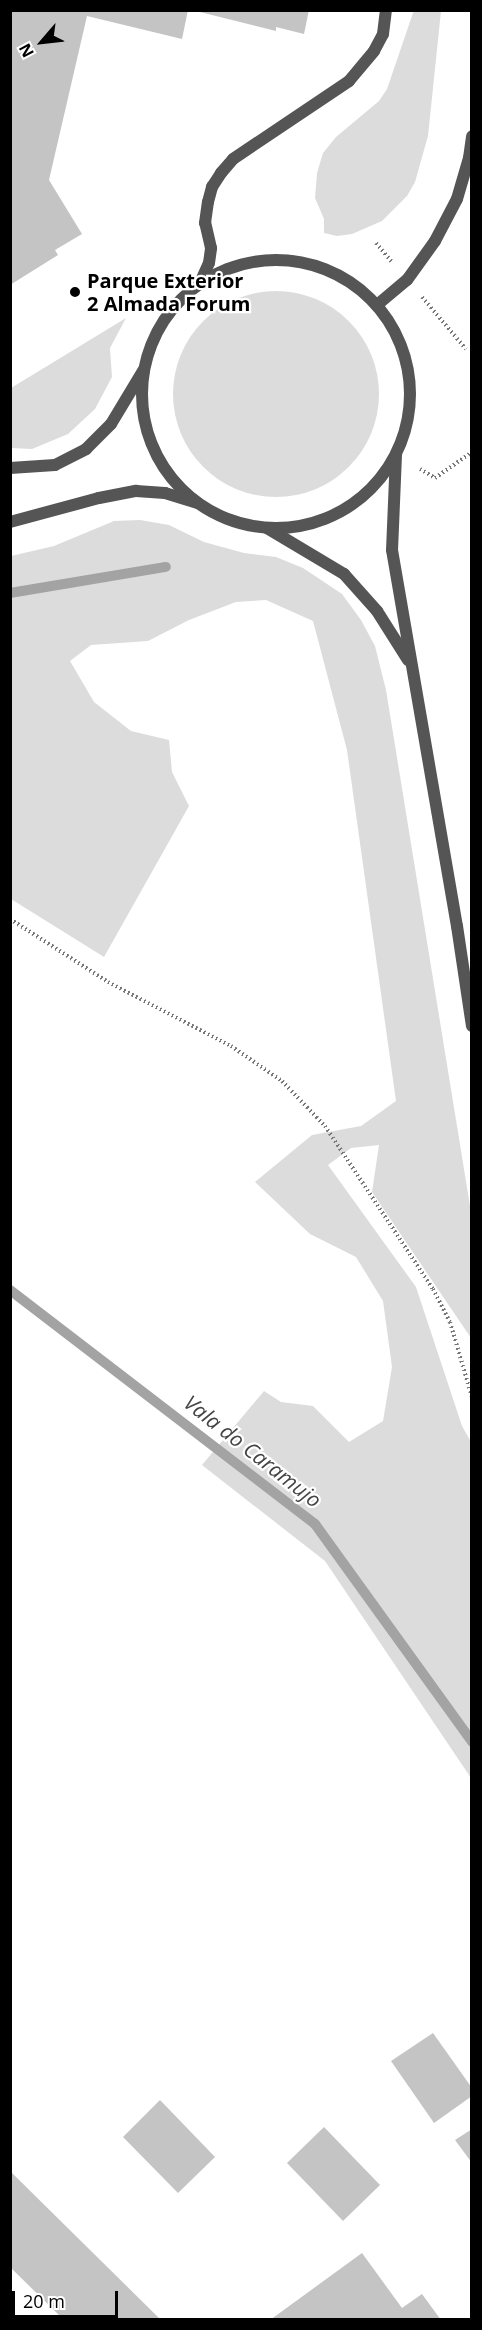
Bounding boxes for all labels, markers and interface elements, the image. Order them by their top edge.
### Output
north arrow [12,12,72,72]
text: N [13,40,39,61]
place label: Parque Exterior 2 Almada Forum [87,268,250,315]
marker: Parque Exterior 2 Almada Forum [68,285,82,299]
water label: Vala do Caramujo [179,1390,327,1512]
scale bar [15,2279,122,2317]
text: 20 m [23,2289,65,2313]

